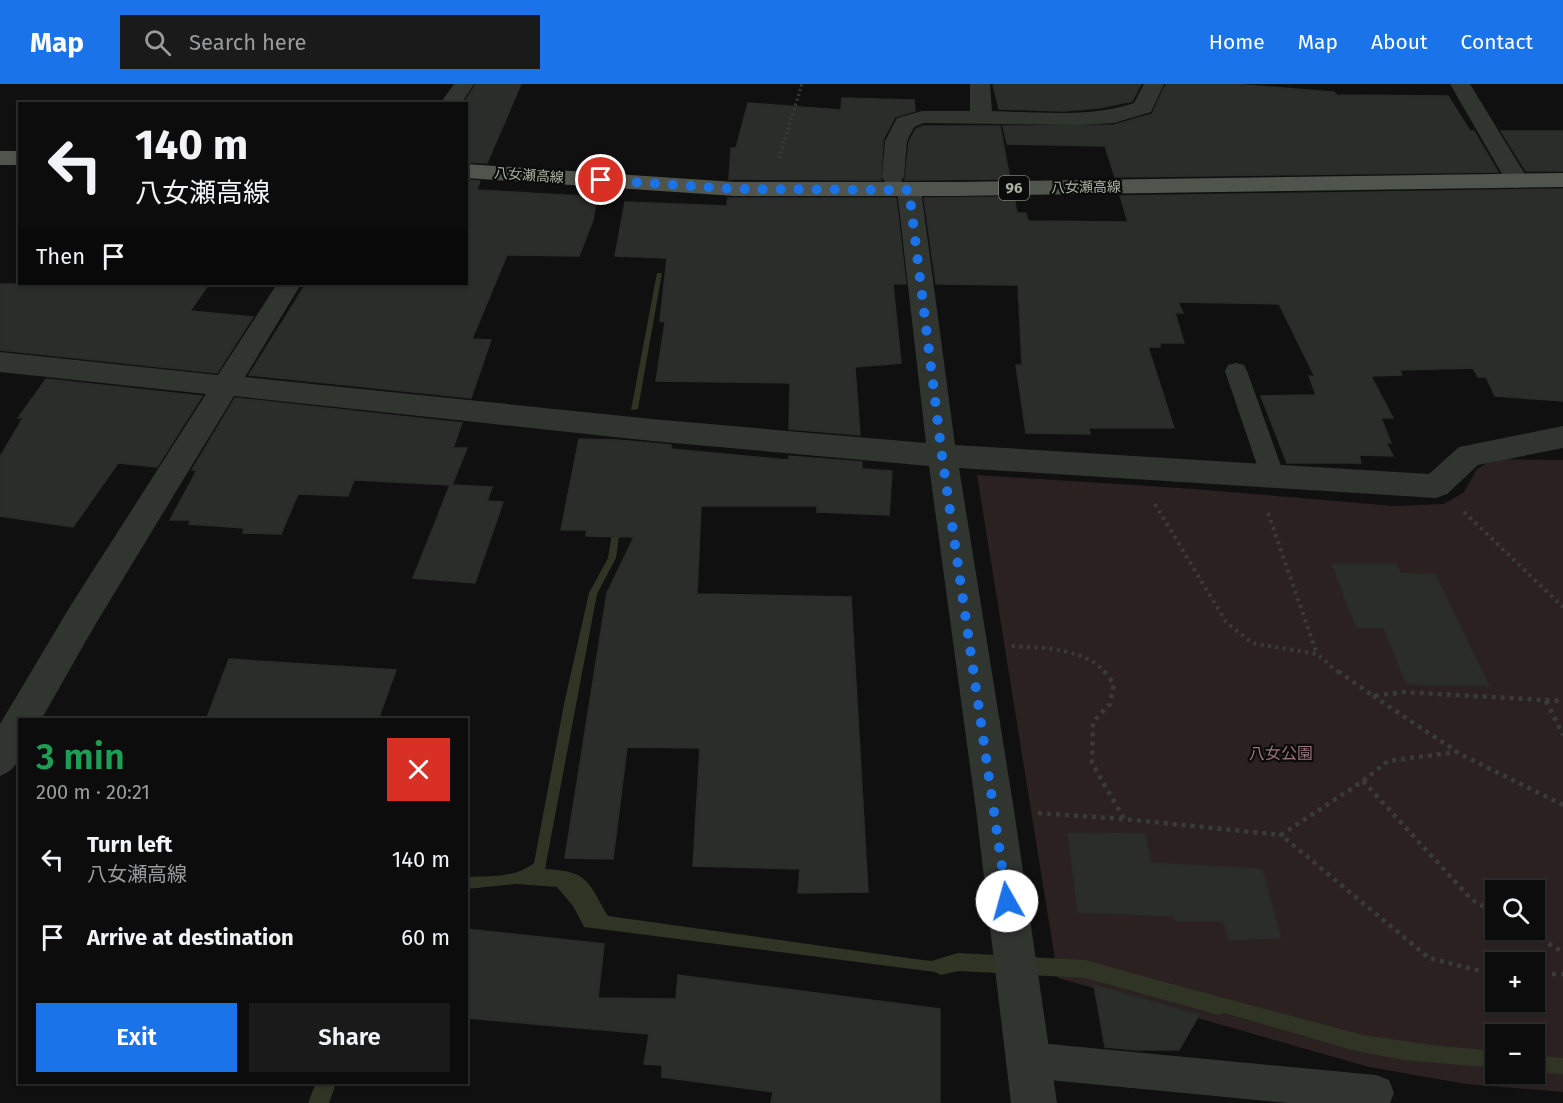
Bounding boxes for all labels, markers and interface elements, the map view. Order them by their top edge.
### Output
search box [120,15,540,69]
text: Map [30,26,84,59]
icon: search [141,26,174,59]
text: Search here [189,29,307,56]
text: Home [1209,29,1265,55]
text: Map [1298,29,1338,55]
text: About [1371,29,1428,55]
text: Contact [1461,29,1533,55]
text: 140 m [135,120,248,170]
icon: left [36,126,114,204]
pin [575,154,626,205]
icon: arrive [584,163,617,196]
street label: 八女瀬高線 [493,165,564,186]
road number: 96 [999,176,1029,200]
text: 八女瀬高線 [135,177,270,209]
street label: 八女瀬高線 [1051,178,1121,197]
icon: arrive [97,240,130,273]
text: Then [36,243,85,270]
text: 3 min [36,735,125,779]
button: close [387,738,450,801]
park label: 八女公園 [1249,744,1313,763]
text: 200 m · 20:21 [36,780,150,804]
text: Turn left [87,831,172,858]
icon: left [36,843,69,876]
text: 140 m [392,846,450,873]
text: 八女瀬高線 [87,862,187,886]
position arrow [975,869,1039,933]
map controls [1485,880,1545,1084]
button: search [1485,880,1545,940]
icon: arrive [36,921,69,954]
text: Arrive at destination [87,924,294,951]
text: 60 m [401,924,450,951]
button: + [1485,952,1545,1012]
button: Exit [36,1003,237,1072]
button: Share [249,1003,450,1072]
button: − [1485,1024,1545,1084]

